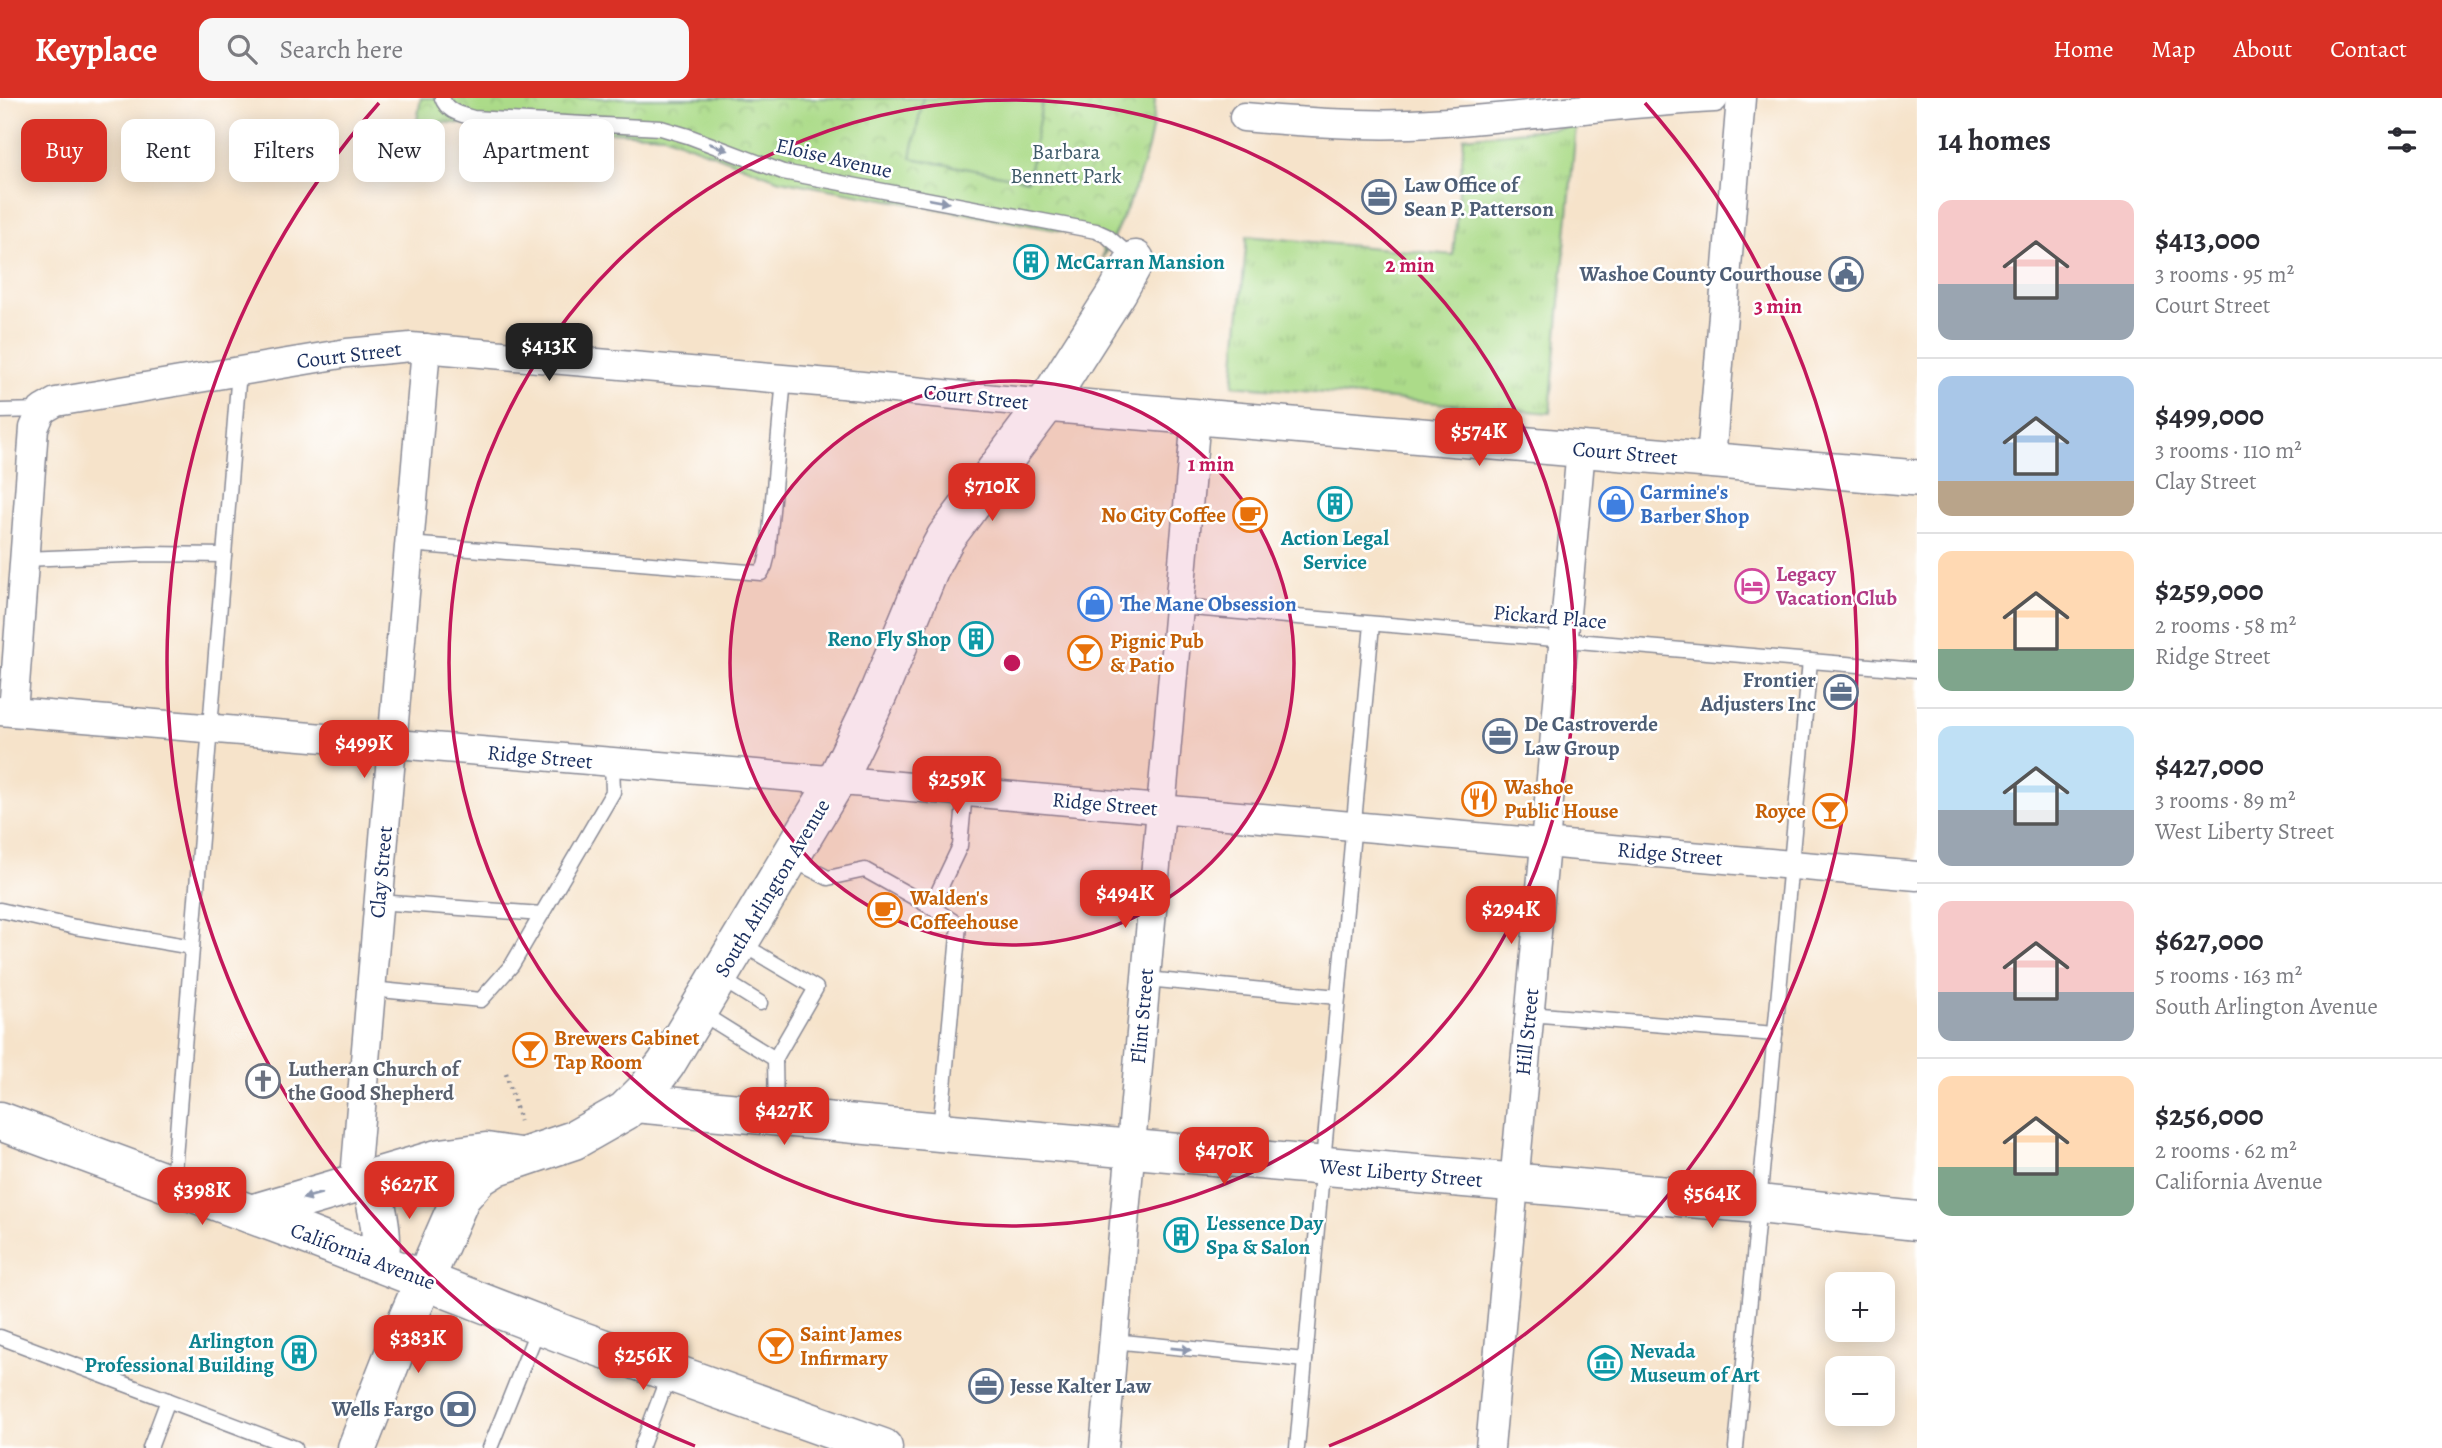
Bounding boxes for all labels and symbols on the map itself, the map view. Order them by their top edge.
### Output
street label: Eloise Avenue [773,131,895,185]
park label: Barbara Bennett Park [1010,138,1122,190]
one-way arrow [709,142,730,153]
place label: Law Office of Sean P. Patterson [1404,171,1554,223]
office icon: Law Office of Sean P. Patterson [1360,178,1398,216]
one-way arrow [928,196,950,207]
building icon: McCarran Mansion [1012,243,1050,281]
place label: McCarran Mansion [1056,248,1225,276]
text: 2 min [1385,251,1435,279]
public building icon: Washoe County Courthouse [1827,255,1865,293]
place label: Washoe County Courthouse [1578,260,1822,288]
text: 3 min [1754,292,1802,320]
pin: $413K [500,324,598,383]
street label: Court Street [295,335,403,375]
street label: Court Street [922,378,1030,416]
pin: $574K [1430,408,1528,468]
street label: Court Street [1571,434,1679,472]
text: 1 min [1188,450,1235,478]
pin: $710K [943,464,1041,523]
place label: Carmine's Barber Shop [1640,478,1749,530]
building icon: Action Legal Service [1316,485,1354,523]
shop icon: Carmine's Barber Shop [1597,485,1635,523]
cafe icon: No City Coffee [1231,496,1269,534]
place label: No City Coffee [1101,501,1226,529]
place label: Action Legal Service [1280,524,1389,576]
place label: Legacy Vacation Club [1775,560,1897,612]
hotel icon: Legacy Vacation Club [1733,567,1771,605]
shop icon: The Mane Obsession [1076,585,1114,623]
place label: The Mane Obsession [1120,590,1297,618]
street label: Pickard Place [1492,598,1608,636]
building icon: Reno Fly Shop [957,620,995,658]
place label: Reno Fly Shop [827,625,951,653]
place label: Pignic Pub & Patio [1110,627,1204,679]
bar icon: Pignic Pub & Patio [1066,634,1104,672]
centre of rings [1000,651,1024,675]
place label: Frontier Adjusters Inc [1699,666,1816,718]
office icon: Frontier Adjusters Inc [1822,673,1860,711]
place label: De Castroverde Law Group [1524,710,1658,762]
office icon: De Castroverde Law Group [1481,717,1519,755]
pin: $499K [315,720,413,780]
street label: Ridge Street [486,738,594,776]
pin: $259K [908,756,1006,816]
place label: Washoe Public House [1503,773,1619,825]
restaurant icon: Washoe Public House [1460,780,1498,818]
street label: Ridge Street [1051,785,1159,823]
bar icon: Royce [1811,792,1849,830]
street label: South Arlington Avenue [708,794,836,982]
place label: Royce [1755,797,1806,825]
street label: Clay Street [363,824,399,919]
street label: Ridge Street [1616,835,1724,873]
pin: $494K [1076,870,1174,930]
place label: Walden's Coffeehouse [909,884,1019,936]
pin: $294K [1462,886,1560,946]
cafe icon: Walden's Coffeehouse [866,891,904,929]
street label: Flint Street [1124,967,1160,1065]
street label: Hill Street [1508,987,1546,1077]
place label: Brewers Cabinet Tap Room [554,1024,699,1076]
bar icon: Brewers Cabinet Tap Room [511,1031,549,1069]
place label: Lutheran Church of the Good Shepherd [288,1055,462,1107]
church icon: Lutheran Church of the Good Shepherd [244,1062,282,1100]
pin: $427K [735,1088,833,1147]
pin: $470K [1175,1128,1273,1187]
street label: West Liberty Street [1317,1152,1484,1194]
pin: $627K [360,1162,458,1221]
pin: $398K [153,1168,251,1227]
pin: $564K [1663,1170,1761,1230]
one-way arrow [301,1191,323,1202]
place label: L'essence Day Spa & Salon [1206,1209,1324,1261]
street label: California Avenue [287,1216,439,1296]
building icon: L'essence Day Spa & Salon [1162,1216,1200,1254]
pin: $383K [369,1316,467,1375]
place label: Saint James Infirmary [800,1320,902,1372]
place label: Arlington Professional Building [85,1327,274,1379]
bar icon: Saint James Infirmary [757,1327,795,1365]
pin: $256K [594,1332,692,1392]
building icon: Arlington Professional Building [280,1334,318,1372]
place label: Nevada Museum of Art [1630,1337,1760,1389]
one-way arrow [1170,1344,1192,1355]
museum icon: Nevada Museum of Art [1586,1344,1624,1382]
office icon: Jesse Kalter Law [967,1367,1005,1405]
place label: Jesse Kalter Law [1010,1372,1152,1400]
bank icon: Wells Fargo [439,1390,477,1428]
place label: Wells Fargo [331,1395,434,1423]

